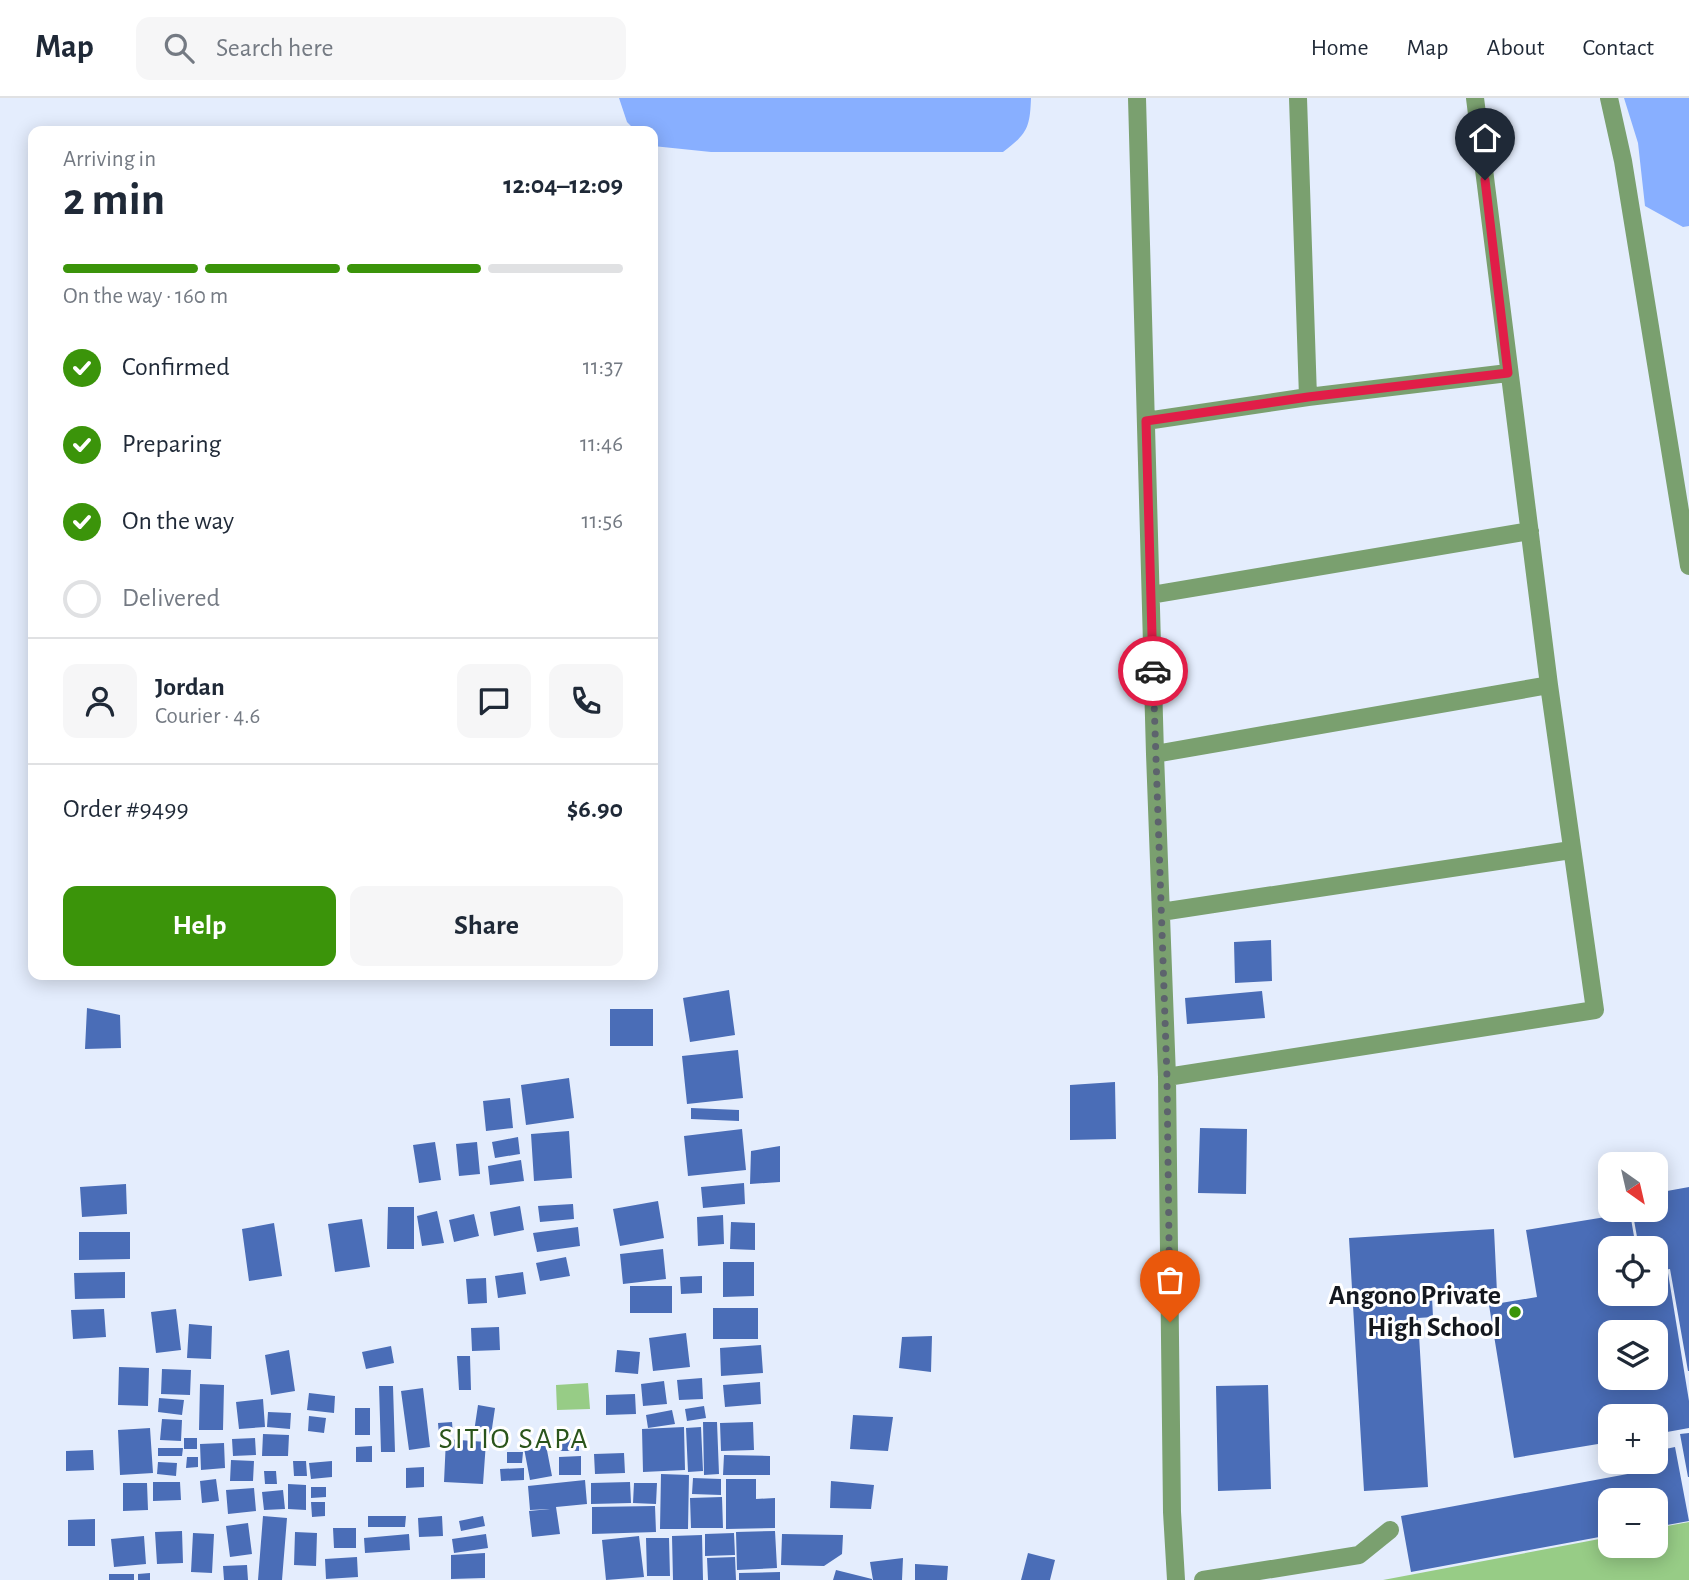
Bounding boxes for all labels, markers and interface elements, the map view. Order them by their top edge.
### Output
search box [136,17,626,80]
icon: search [160,29,198,67]
text: Map [35,31,94,64]
text: Search here [216,35,334,61]
text: Home [1311,36,1369,60]
text: Map [1407,36,1449,60]
text: About [1487,36,1544,60]
text: Contact [1582,36,1654,60]
pin [1455,108,1515,180]
icon: home [1466,119,1504,157]
text: Arriving in [63,148,156,171]
text: 12:04–12:09 [503,172,623,198]
text: 2 min [63,177,165,223]
text: On the way · 160 m [63,285,228,308]
icon: check [63,349,101,387]
text: Confirmed [122,354,230,380]
text: 11:37 [583,356,623,379]
icon: check [63,426,101,464]
text: Preparing [122,431,221,457]
text: 11:46 [580,433,623,456]
icon: check [63,503,101,541]
text: On the way [122,508,234,534]
text: 11:56 [581,510,623,533]
text: Delivered [122,585,220,611]
courier [1118,636,1188,706]
icon: car [1134,652,1172,690]
button: person [63,664,137,738]
button: chat [457,664,531,738]
button: phone [549,664,623,738]
text: Jordan [155,674,225,700]
text: Courier · 4.6 [155,705,260,728]
text: Order #9499 [63,796,189,822]
text: $6.90 [567,796,623,822]
button: Help [63,886,336,966]
button: Share [350,886,623,966]
north arrow [1598,1152,1668,1222]
map controls [1598,1152,1668,1558]
button: locate [1598,1236,1668,1306]
pin [1140,1250,1200,1322]
icon: bag [1151,1261,1189,1299]
place label: Angono Private High School [1329,1282,1501,1342]
marker: Angono Private High School [1507,1304,1523,1320]
button: layers [1598,1320,1668,1390]
button: + [1598,1404,1668,1474]
district label: SITIO SAPA [439,1424,589,1454]
button: − [1598,1488,1668,1558]

